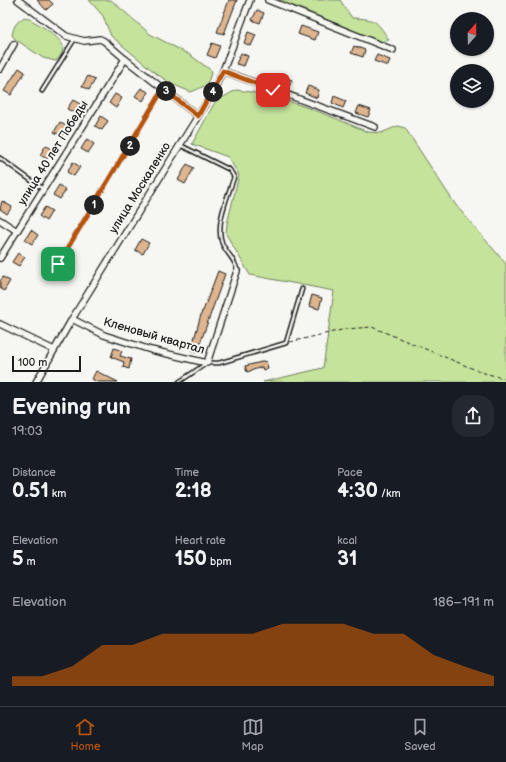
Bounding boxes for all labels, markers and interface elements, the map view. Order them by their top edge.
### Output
north arrow [450,12,494,56]
map controls [450,12,494,108]
button: layers [450,64,494,108]
pin [256,73,290,107]
icon: check [262,79,284,101]
pin: 3 [156,81,176,101]
pin: 4 [203,82,223,102]
text: 3 [163,84,169,97]
text: 4 [210,85,216,98]
street label: улица 40 лет Победы [15,98,91,208]
pin: 2 [120,136,140,156]
text: 2 [127,139,133,152]
street label: улица Москаленко [106,140,174,236]
pin: 1 [84,195,104,215]
text: 1 [92,198,96,211]
pin [41,247,75,281]
icon: arrive [47,253,69,275]
street label: Кленовый квартал [102,314,207,358]
scale bar [12,354,81,373]
text: 100 m [18,356,47,369]
text: Evening run [12,394,131,421]
button: share [452,395,494,437]
text: 19:03 [12,423,43,439]
text: Distance [12,466,56,479]
text: Time [175,466,199,479]
text: Pace [337,466,362,479]
text: 0.51 [12,479,49,503]
text: 2:18 [175,479,212,503]
text: 4:30 [337,479,378,503]
text: km [49,487,66,500]
text: /km [378,487,401,500]
text: Elevation [12,534,58,547]
text: Heart rate [175,534,225,547]
text: kcal [337,534,357,547]
text: 5 [12,547,24,571]
text: 150 [175,547,207,571]
text: 31 [337,547,357,571]
text: m [24,555,36,568]
text: bpm [207,555,232,568]
text: Elevation [12,594,66,610]
text: 186–191 m [433,594,494,610]
tab: Home [71,716,100,753]
tab: Map [241,716,264,753]
tab: Saved [405,716,435,753]

